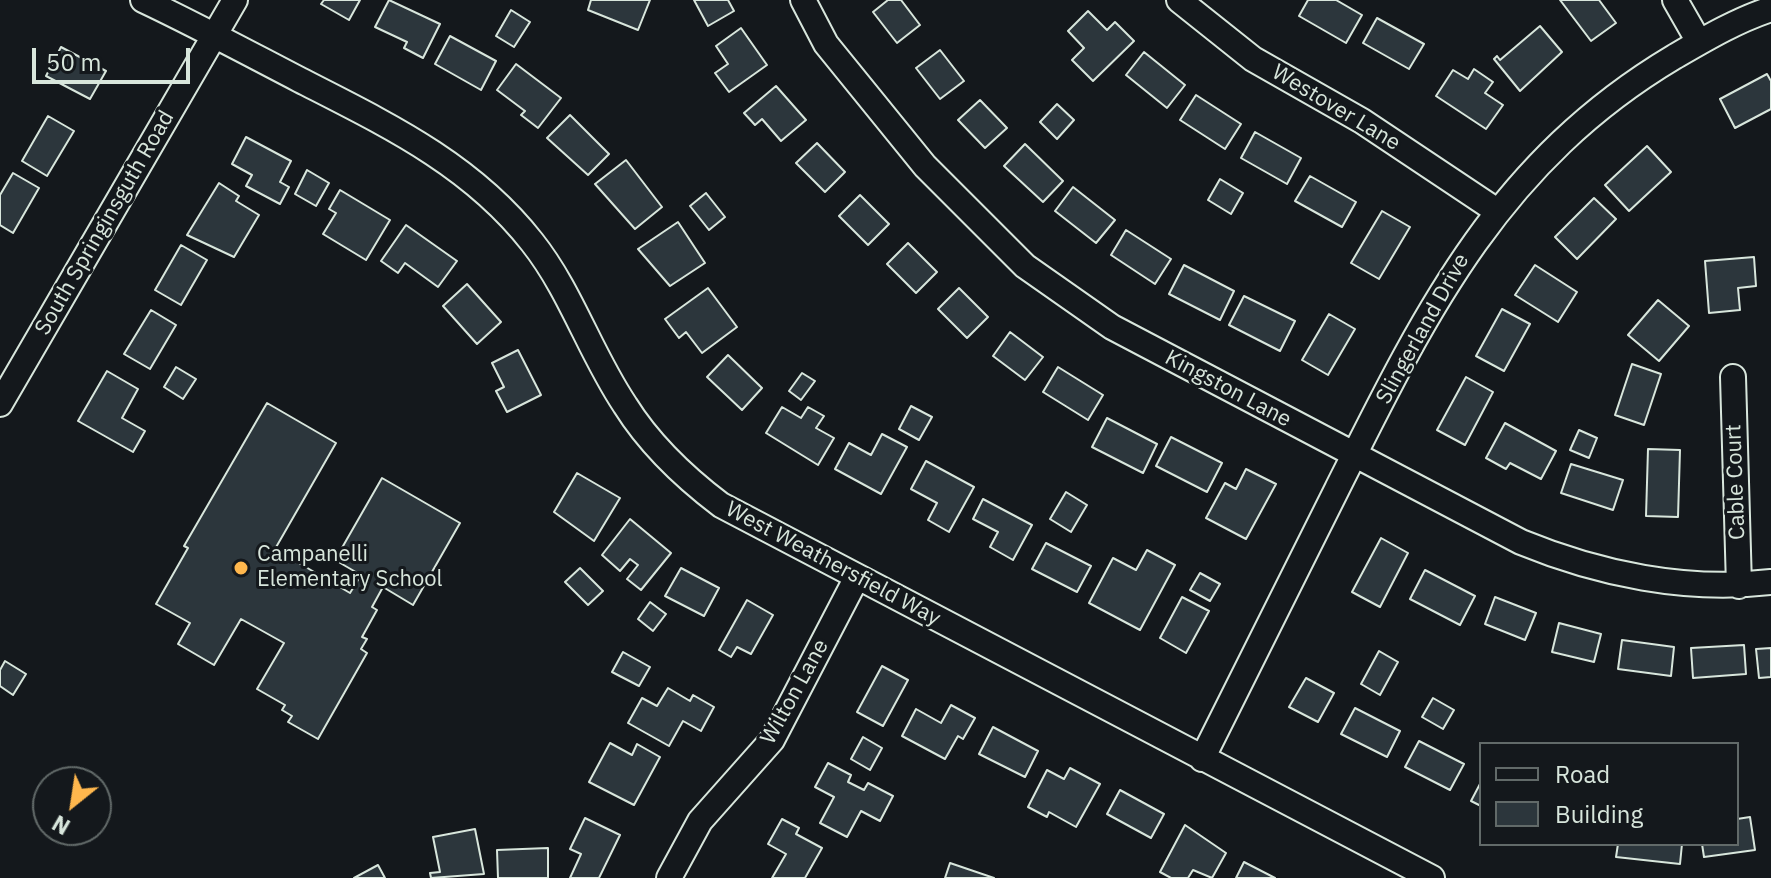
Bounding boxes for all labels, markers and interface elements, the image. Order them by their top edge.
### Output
scale bar [36,32,194,82]
text: 50 m [46,46,101,78]
street label: Westover Lane [1267,59,1405,157]
street label: South Springinsguth Road [30,106,180,340]
street label: Slingerland Drive [1371,249,1475,409]
street label: Kingston Lane [1160,345,1296,433]
street label: Cable Court [1721,424,1751,540]
street label: West Weathersfield Way [721,496,945,632]
place label: Campanelli Elementary School [257,542,443,594]
marker: Campanelli Elementary School [232,559,250,577]
street label: Wilton Lane [755,635,835,749]
legend [1479,742,1739,846]
text: Road [1555,758,1610,790]
north arrow [32,766,112,846]
text: Building [1555,798,1643,830]
text: N [47,809,75,842]

